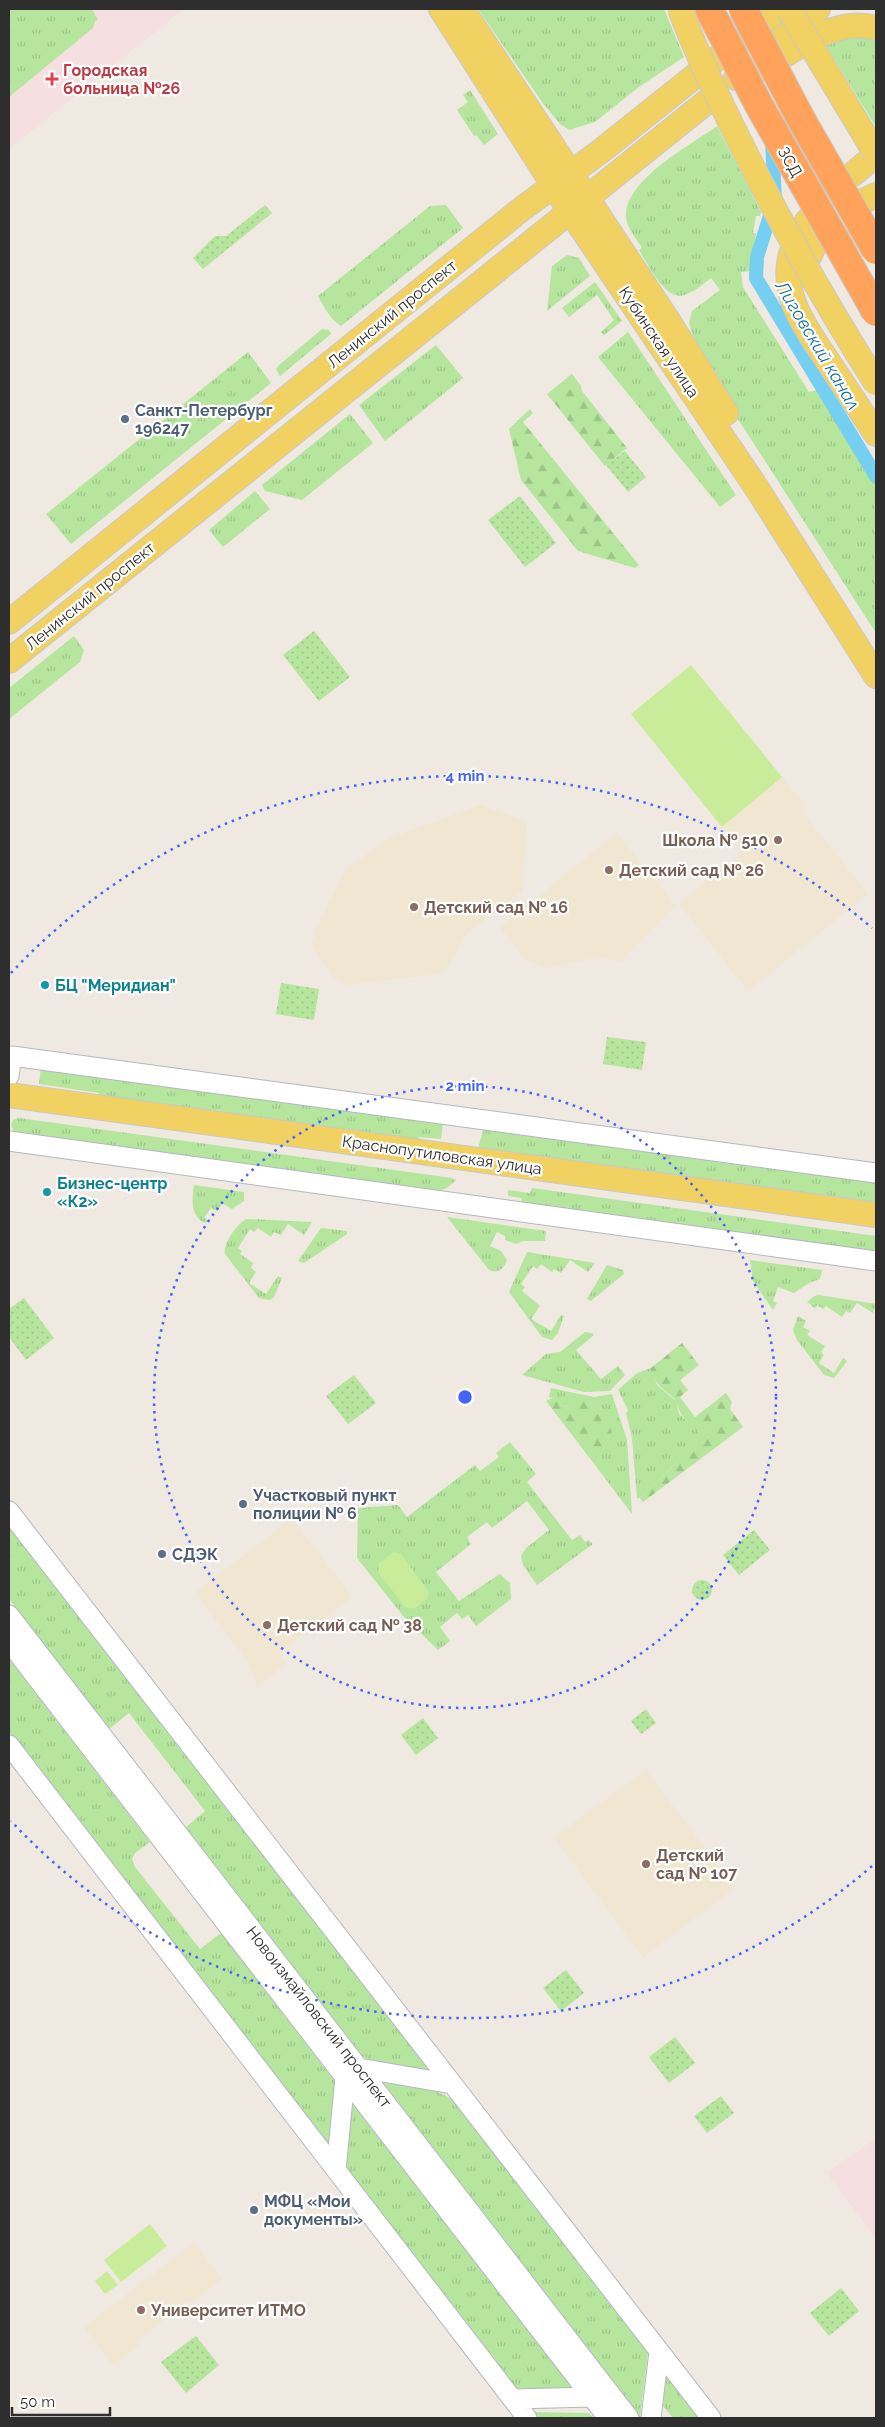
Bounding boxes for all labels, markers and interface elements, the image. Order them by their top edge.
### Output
place label: Городская больница №26 [63,61,180,98]
marker: Городская больница №26 [45,72,59,86]
street label: ЗСД [774,144,806,180]
street label: Ленинский проспект [323,256,461,372]
water label: Лиговский канал [771,276,865,413]
street label: Кубинская улица [615,283,703,401]
place label: Санкт-Петербург 196247 [135,401,273,438]
marker: Санкт-Петербург 196247 [119,413,131,425]
street label: Ленинский проспект [21,538,159,654]
text: 4 min [445,767,485,785]
place label: Школа № 510 [662,831,768,850]
marker: Школа № 510 [772,834,784,846]
place label: Детский сад № 26 [619,861,764,880]
marker: Детский сад № 26 [603,864,615,876]
place label: Детский сад № 16 [424,898,568,917]
marker: Детский сад № 16 [408,901,420,913]
place label: БЦ "Меридиан" [55,976,176,995]
marker: БЦ "Меридиан" [39,979,51,991]
text: 2 min [446,1077,484,1095]
street label: Краснопутиловская улица [341,1132,543,1178]
place label: Бизнес-центр «К2» [57,1174,168,1211]
marker: Бизнес-центр «К2» [41,1186,53,1198]
centre of rings [456,1388,474,1406]
place label: Участковый пункт полиции № 6 [252,1486,396,1523]
marker: Участковый пункт полиции № 6 [237,1498,249,1510]
place label: СДЭК [172,1545,218,1564]
marker: СДЭК [156,1548,168,1560]
place label: Детский сад № 38 [277,1616,422,1635]
marker: Детский сад № 38 [261,1619,273,1631]
place label: Детский сад № 107 [656,1846,737,1883]
marker: Детский сад № 107 [640,1858,652,1870]
street label: Новоизмайловский проспект [242,1923,396,2112]
place label: МФЦ «Мои документы» [264,2192,363,2229]
marker: МФЦ «Мои документы» [248,2204,260,2216]
place label: Университет ИТМО [150,2301,306,2320]
marker: Университет ИТМО [135,2304,147,2316]
scale bar [12,2384,110,2416]
text: 50 m [20,2393,55,2411]

